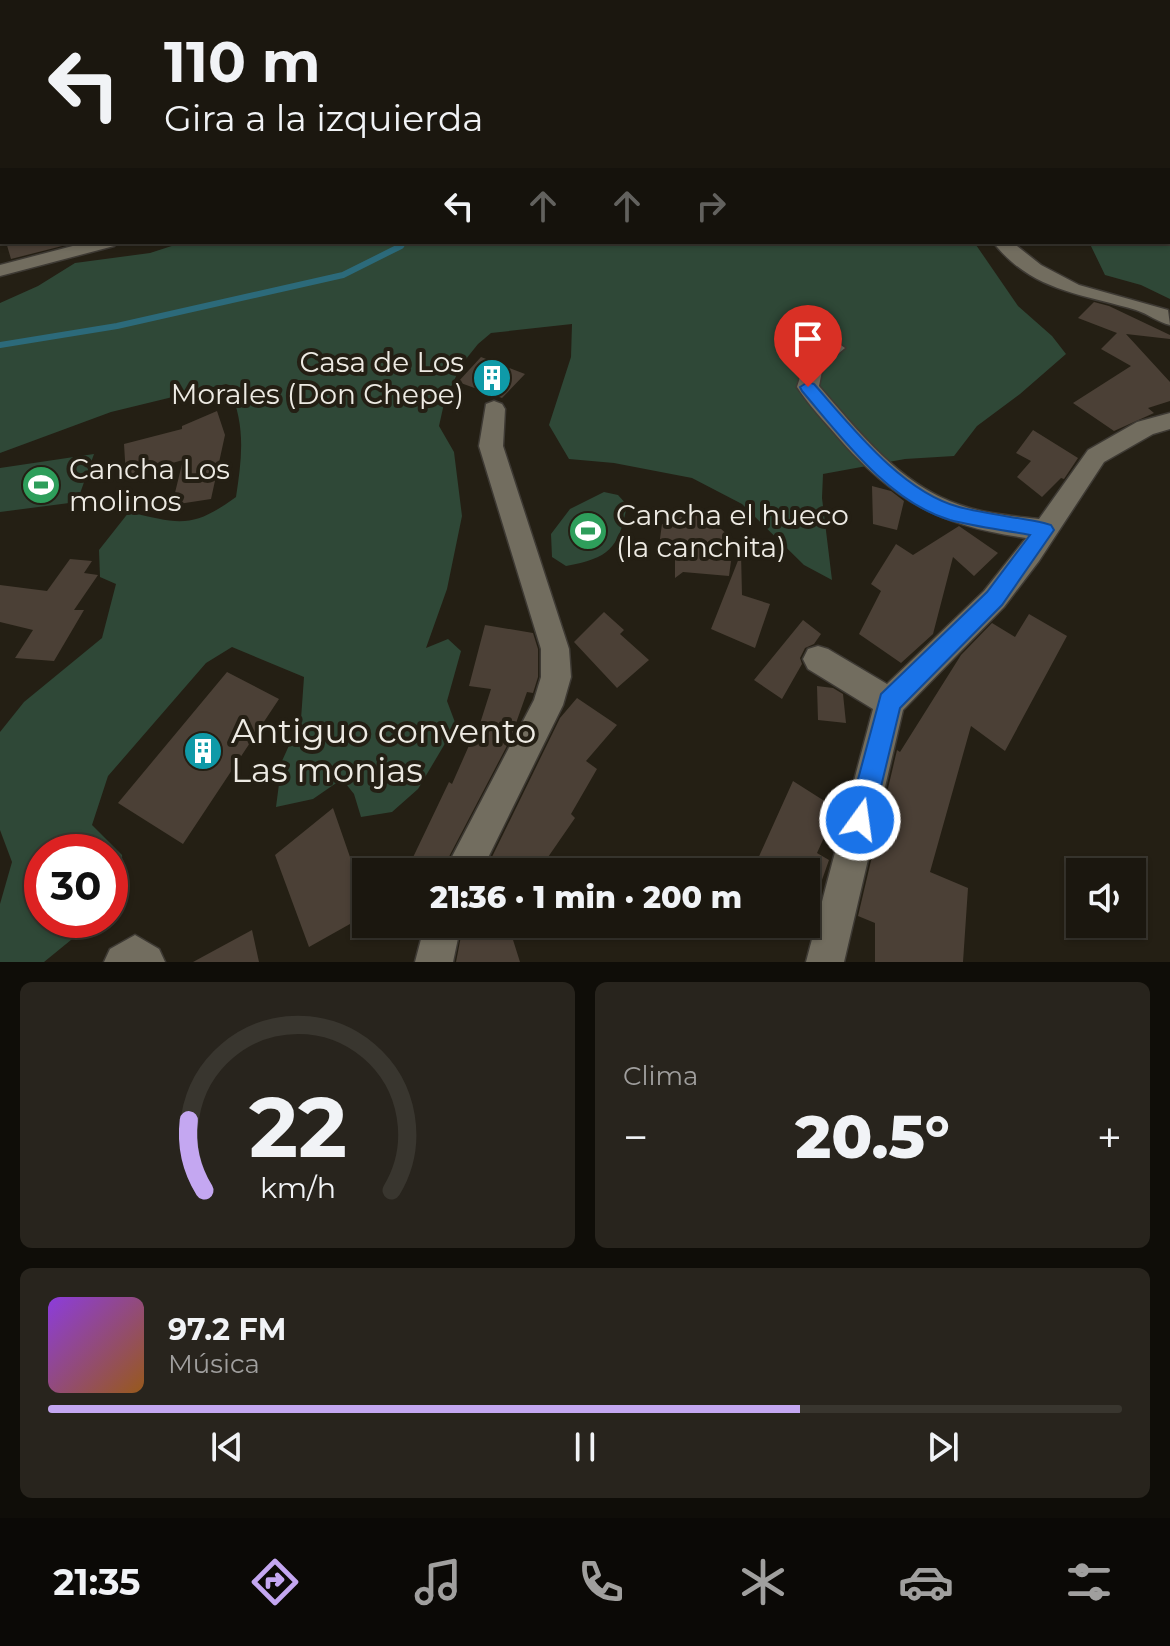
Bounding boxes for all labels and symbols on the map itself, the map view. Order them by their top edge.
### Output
pin [774,305,842,387]
place label: Casa de Los Morales (Don Chepe) [171,345,464,411]
building icon: Casa de Los Morales (Don Chepe) [471,357,513,399]
place label: Cancha Los molinos [69,452,230,518]
sports icon: Cancha Los molinos [20,464,62,506]
place label: Cancha el hueco (la canchita) [616,498,849,564]
sports icon: Cancha el hueco (la canchita) [567,510,609,552]
place label: Antiguo convento Las monjas [231,710,536,791]
building icon: Antiguo convento Las monjas [182,730,224,772]
position arrow [818,778,902,862]
speed limit sign: 30 [24,834,128,938]

